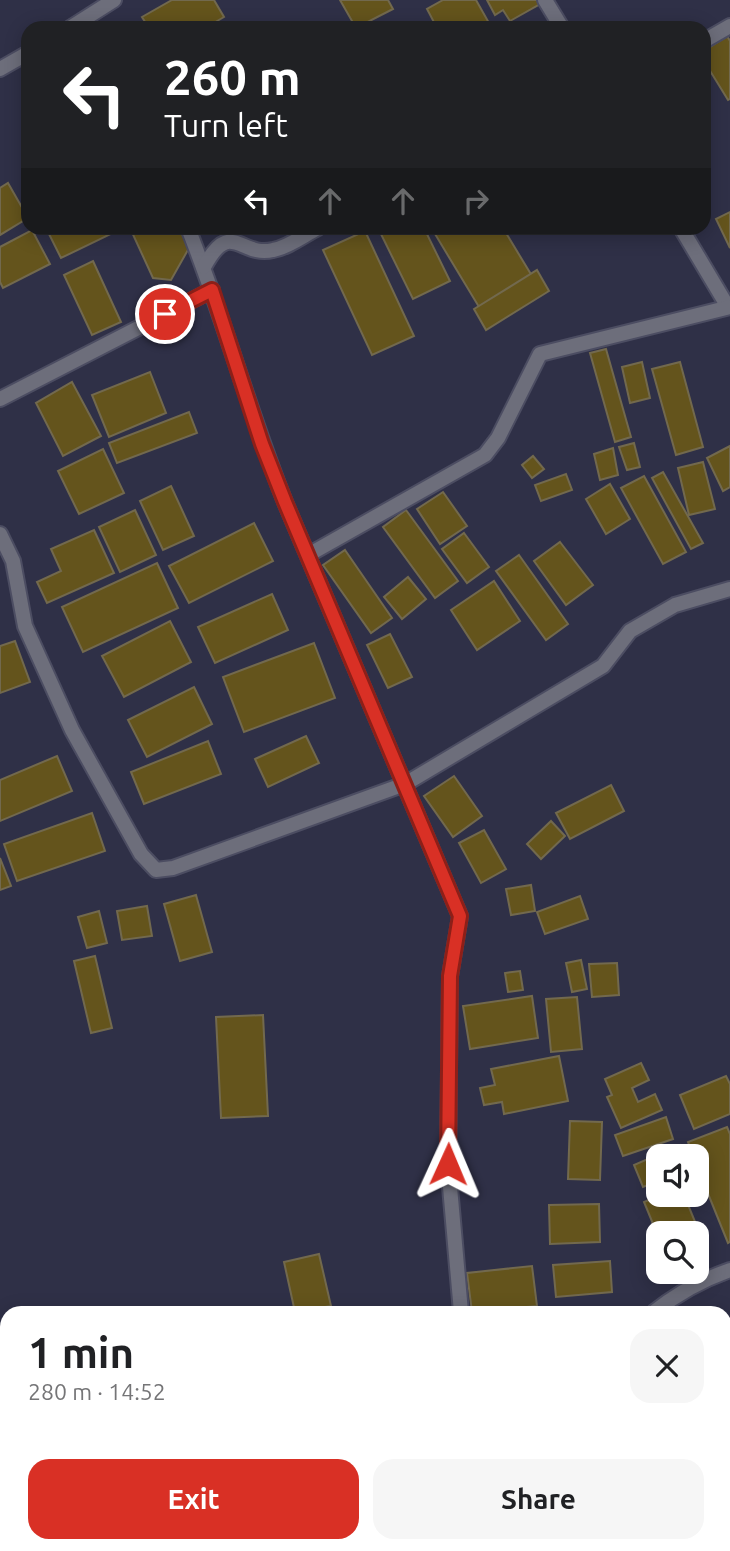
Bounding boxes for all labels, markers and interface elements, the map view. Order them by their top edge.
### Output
icon: left [49,49,140,140]
text: 260 m [164,49,301,104]
text: Turn left [164,107,288,143]
icon: left [238,182,276,220]
icon: ahead [311,182,349,220]
icon: ahead [384,182,422,220]
icon: right [457,182,495,220]
pin [135,284,195,344]
icon: arrive [146,295,184,333]
position arrow [411,1127,485,1201]
map controls [646,1144,709,1284]
button: sound [646,1144,709,1207]
button: search [646,1221,709,1284]
text: 1 min [28,1329,134,1376]
button: close [630,1329,704,1403]
text: 280 m · 14:52 [28,1379,166,1404]
button: Exit [28,1459,359,1539]
button: Share [373,1459,704,1539]

